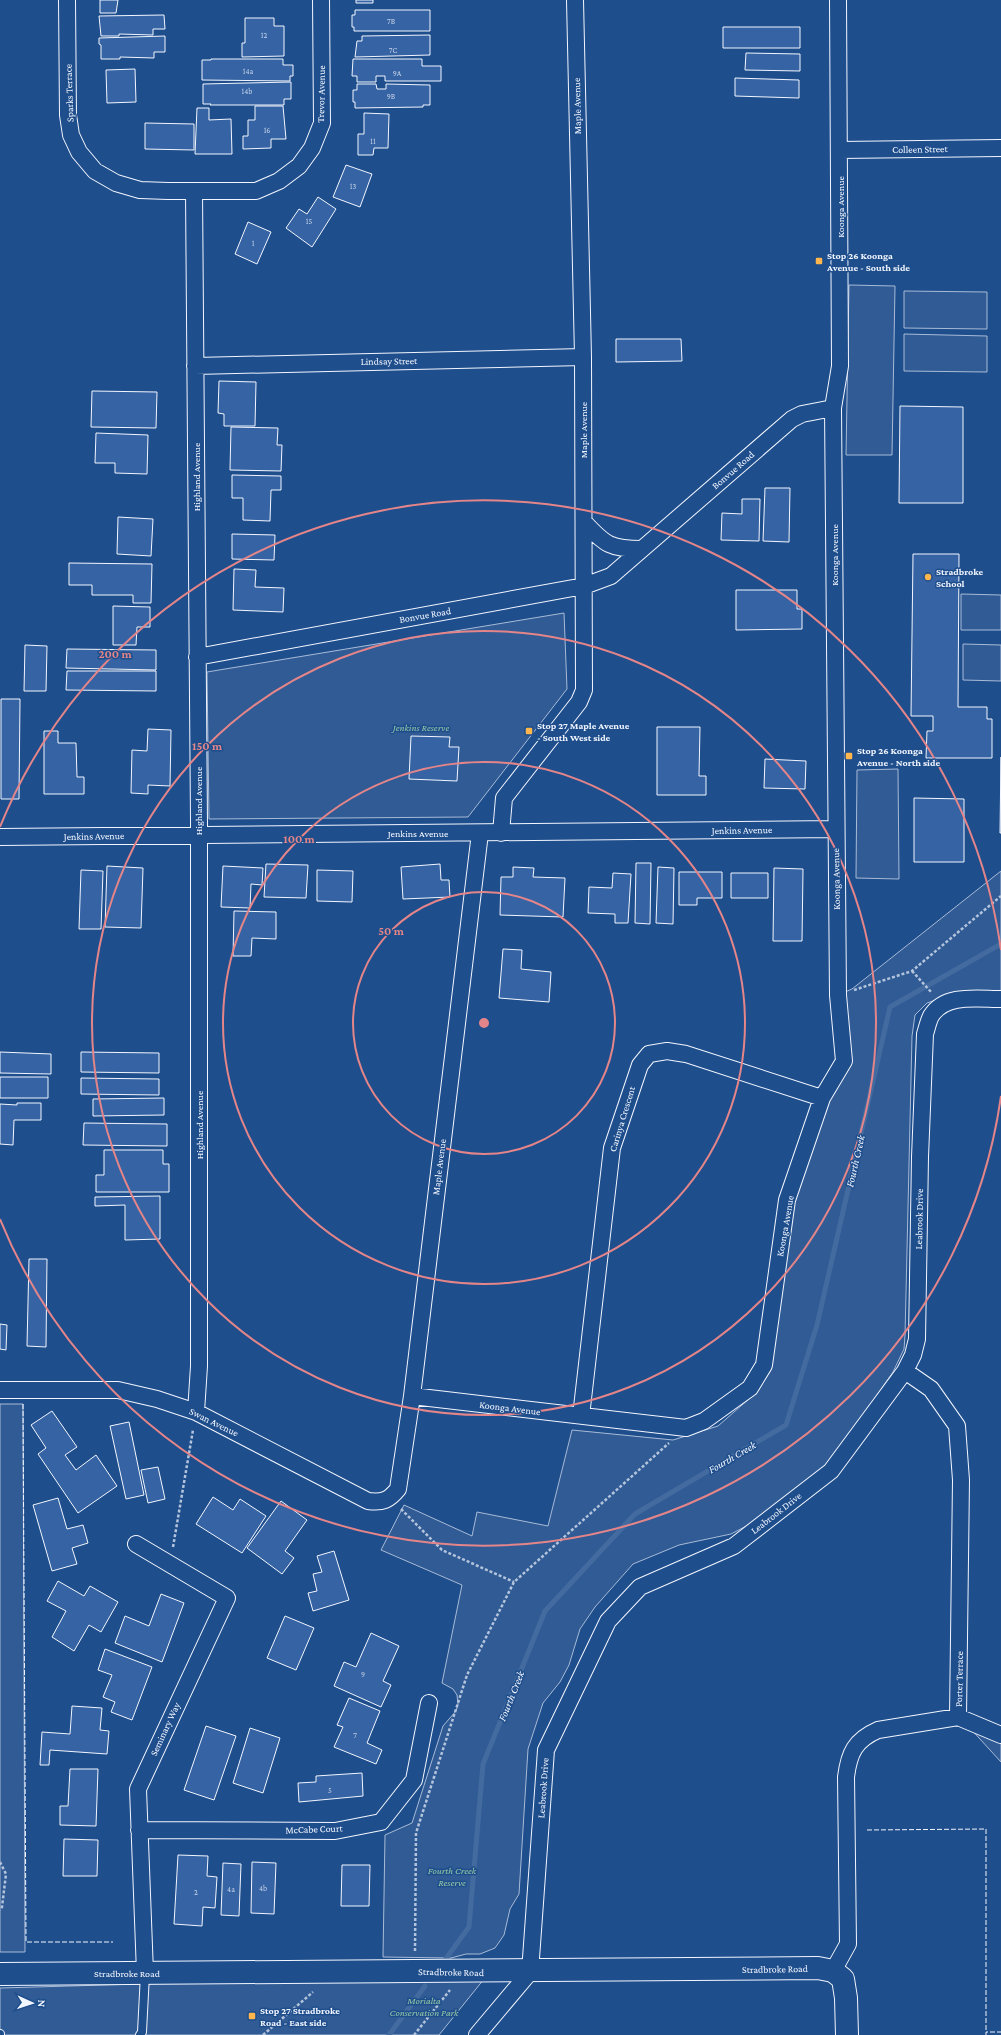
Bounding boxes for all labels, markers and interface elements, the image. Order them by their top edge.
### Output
house number: 7B [387,17,396,26]
house number: 12 [261,31,267,40]
house number: 7C [389,46,397,55]
street label: Sparks Terrace [62,63,76,122]
street label: Trevor Avenue [315,65,327,123]
house number: 14a [243,67,254,76]
house number: 9A [393,69,402,78]
street label: Maple Avenue [571,77,583,134]
house number: 14b [242,87,252,96]
house number: 9B [387,92,396,101]
house number: 16 [264,126,270,135]
house number: 11 [370,137,376,146]
street label: Colleen Street [892,143,949,155]
street label: Koonga Avenue [835,176,846,238]
house number: 13 [350,182,356,191]
house number: 15 [306,217,312,226]
house number: 1 [252,239,255,248]
place label: Stop 26 Koonga Avenue - South side [826,250,910,273]
marker: Stop 26 Koonga Avenue - South side [814,256,824,266]
street label: Lindsay Street [361,355,418,367]
street label: Maple Avenue [578,401,589,458]
street label: Highland Avenue [191,442,202,511]
street label: Bonvue Road [710,448,757,491]
street label: Koonga Avenue [829,524,840,586]
place label: Stradbroke School [936,566,983,589]
marker: Stradbroke School [923,572,933,582]
street label: Bonvue Road [398,605,452,625]
text: 200 m [98,647,132,661]
place label: Stop 27 Maple Avenue - South West side [537,720,630,743]
park label: Jenkins Reserve [391,722,450,733]
marker: Stop 27 Maple Avenue - South West side [524,726,534,736]
text: 150 m [192,739,223,753]
place label: Stop 26 Koonga Avenue - North side [856,745,940,768]
marker: Stop 26 Koonga Avenue - North side [844,751,854,761]
street label: Highland Avenue [193,766,204,835]
street label: Jenkins Avenue [711,824,773,836]
street label: Jenkins Avenue [387,828,449,839]
street label: Jenkins Avenue [63,830,125,842]
text: 100 m [283,832,316,846]
street label: Koonga Avenue [830,847,842,910]
text: 50 m [378,924,405,938]
centre of rings [477,1016,491,1030]
street label: Carinya Crescent [607,1084,637,1153]
street label: Highland Avenue [194,1090,205,1159]
water label: Fourth Creek [843,1133,867,1188]
street label: Maple Avenue [430,1138,448,1196]
street label: Leabrook Drive [913,1188,925,1249]
street label: Koonga Avenue [774,1194,796,1257]
street label: Koonga Avenue [479,1399,542,1417]
street label: Swan Avenue [188,1405,241,1439]
water label: Fourth Creek [706,1438,759,1475]
street label: Leabrook Drive [749,1490,804,1536]
street label: Porter Terrace [953,1650,965,1707]
water label: Fourth Creek [495,1668,527,1723]
house number: 9 [361,1670,365,1679]
street label: Seminary Way [148,1700,182,1757]
house number: 7 [353,1731,357,1740]
street label: Leabrook Drive [535,1757,551,1819]
house number: 5 [328,1786,332,1795]
street label: McCabe Court [285,1822,344,1835]
park label: Fourth Creek Reserve [428,1865,477,1888]
house number: 4b [259,1884,267,1893]
house number: 4a [227,1885,235,1894]
house number: 2 [194,1888,198,1897]
street label: Stradbroke Road [742,1963,809,1975]
street label: Stradbroke Road [418,1966,485,1978]
street label: Stradbroke Road [94,1968,161,1979]
north arrow [12,1983,52,2023]
park label: Morialta Conservation Park [390,1995,459,2018]
text: N [36,1999,48,2008]
place label: Stop 27 Stradbroke Road - East side [260,2005,340,2028]
marker: Stop 27 Stradbroke Road - East side [247,2011,257,2021]

